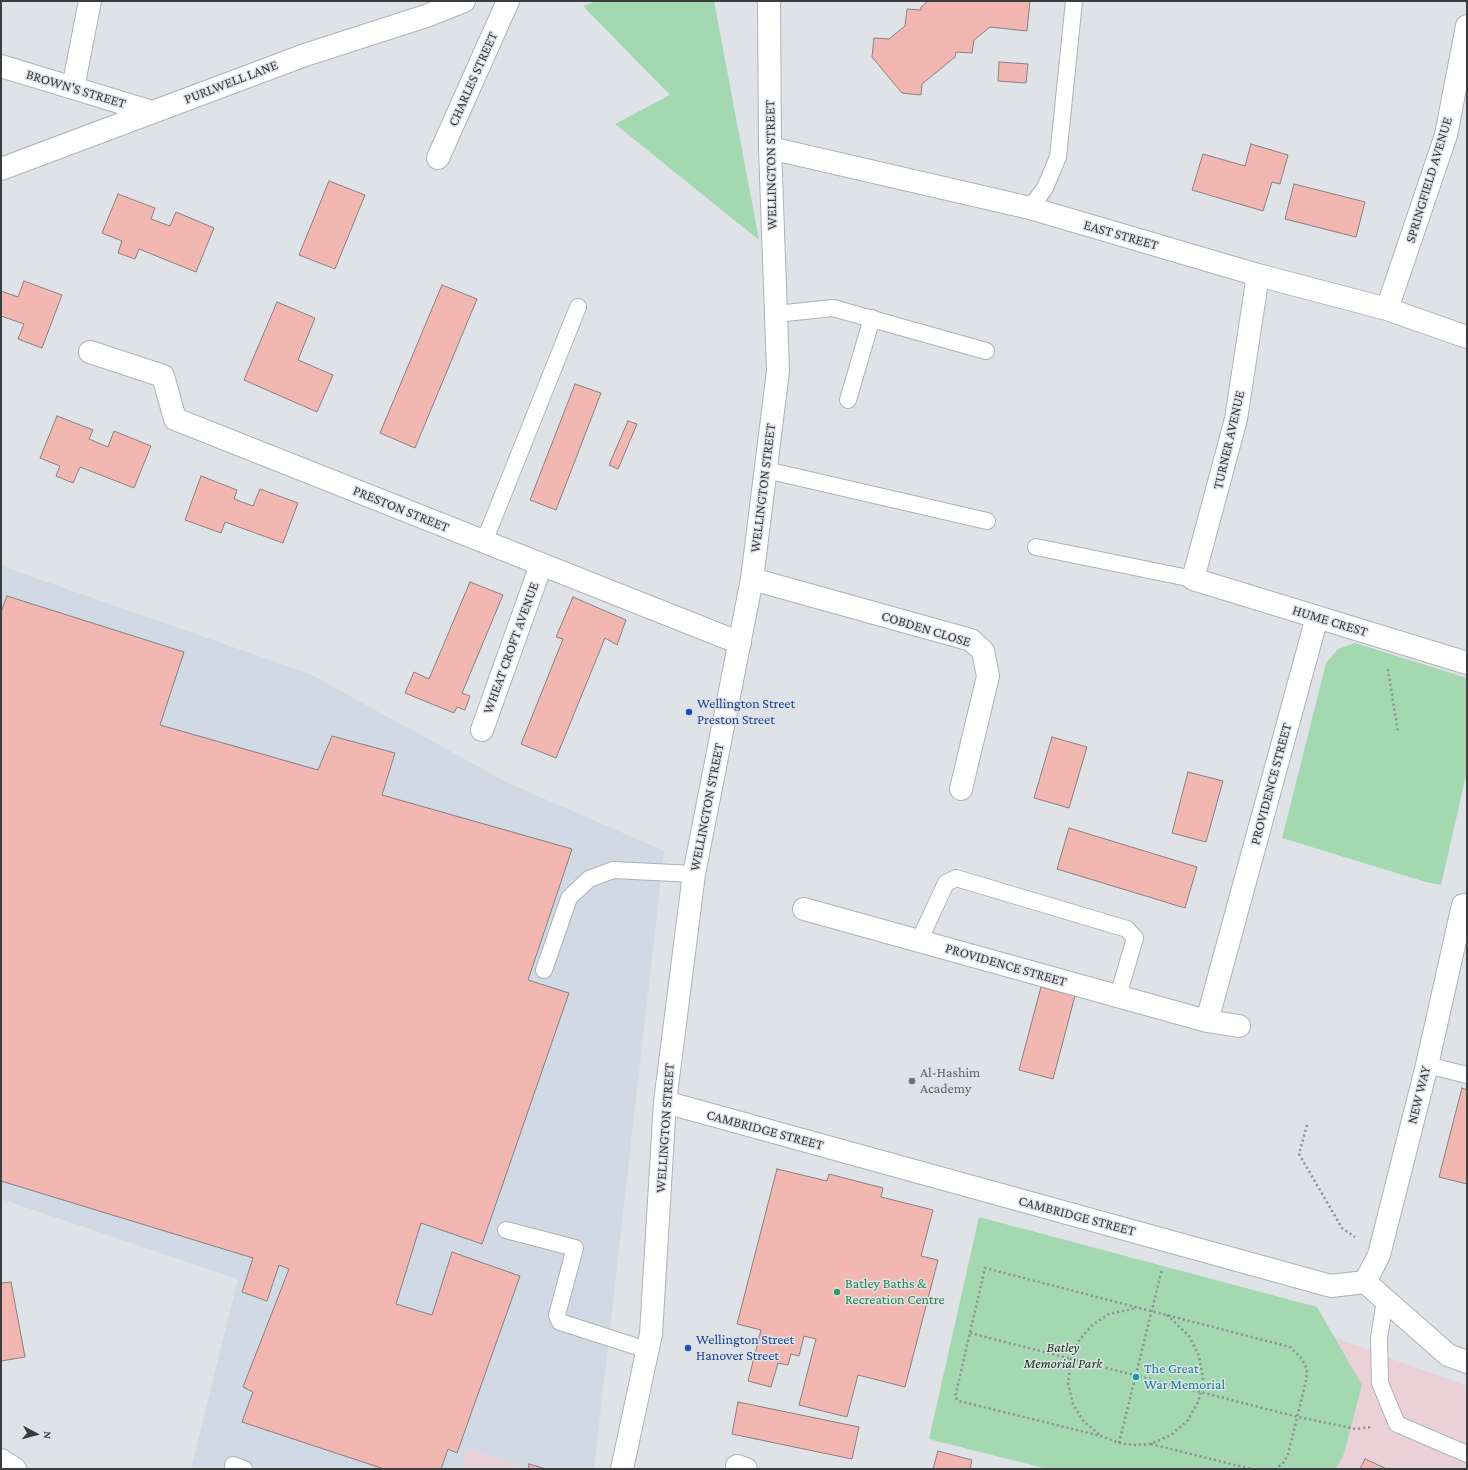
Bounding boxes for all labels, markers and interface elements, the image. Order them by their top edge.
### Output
street label: CHARLES STREET [445,29,501,129]
street label: PURLWELL LANE [182,56,280,108]
street label: BROWN'S STREET [24,66,128,112]
street label: WELLINGTON STREET [761,100,781,230]
street label: SPRINGFIELD AVENUE [1402,115,1456,245]
street label: EAST STREET [1082,216,1160,254]
street label: TURNER AVENUE [1209,389,1249,491]
street label: WELLINGTON STREET [747,422,779,554]
street label: PRESTON STREET [350,482,452,536]
street label: WHEAT CROFT AVENUE [479,580,543,716]
street label: HUME CREST [1290,602,1370,640]
street label: COBDEN CLOSE [879,607,973,651]
place label: Wellington Street Preston Street [697,696,795,728]
marker: Wellington Street Preston Street [684,707,694,717]
street label: PROVIDENCE STREET [1247,721,1295,847]
street label: WELLINGTON STREET [686,742,728,872]
street label: PROVIDENCE STREET [943,940,1069,990]
street label: WELLINGTON STREET [652,1063,678,1193]
street label: NEW WAY [1404,1064,1434,1126]
place label: Al-Hashim Academy [920,1065,980,1098]
marker: Al-Hashim Academy [907,1076,917,1086]
street label: CAMBRIDGE STREET [705,1106,825,1154]
street label: CAMBRIDGE STREET [1017,1192,1137,1240]
place label: Batley Baths & Recreation Centre [845,1276,945,1308]
marker: Batley Baths & Recreation Centre [832,1287,842,1297]
place label: Wellington Street Hanover Street [696,1332,794,1364]
park label: Batley Memorial Park [1024,1340,1102,1372]
marker: Wellington Street Hanover Street [683,1343,693,1353]
place label: The Great War Memorial [1144,1361,1225,1394]
marker: The Great War Memorial [1131,1372,1141,1382]
north arrow [16,1414,56,1454]
text: N [42,1431,54,1440]

